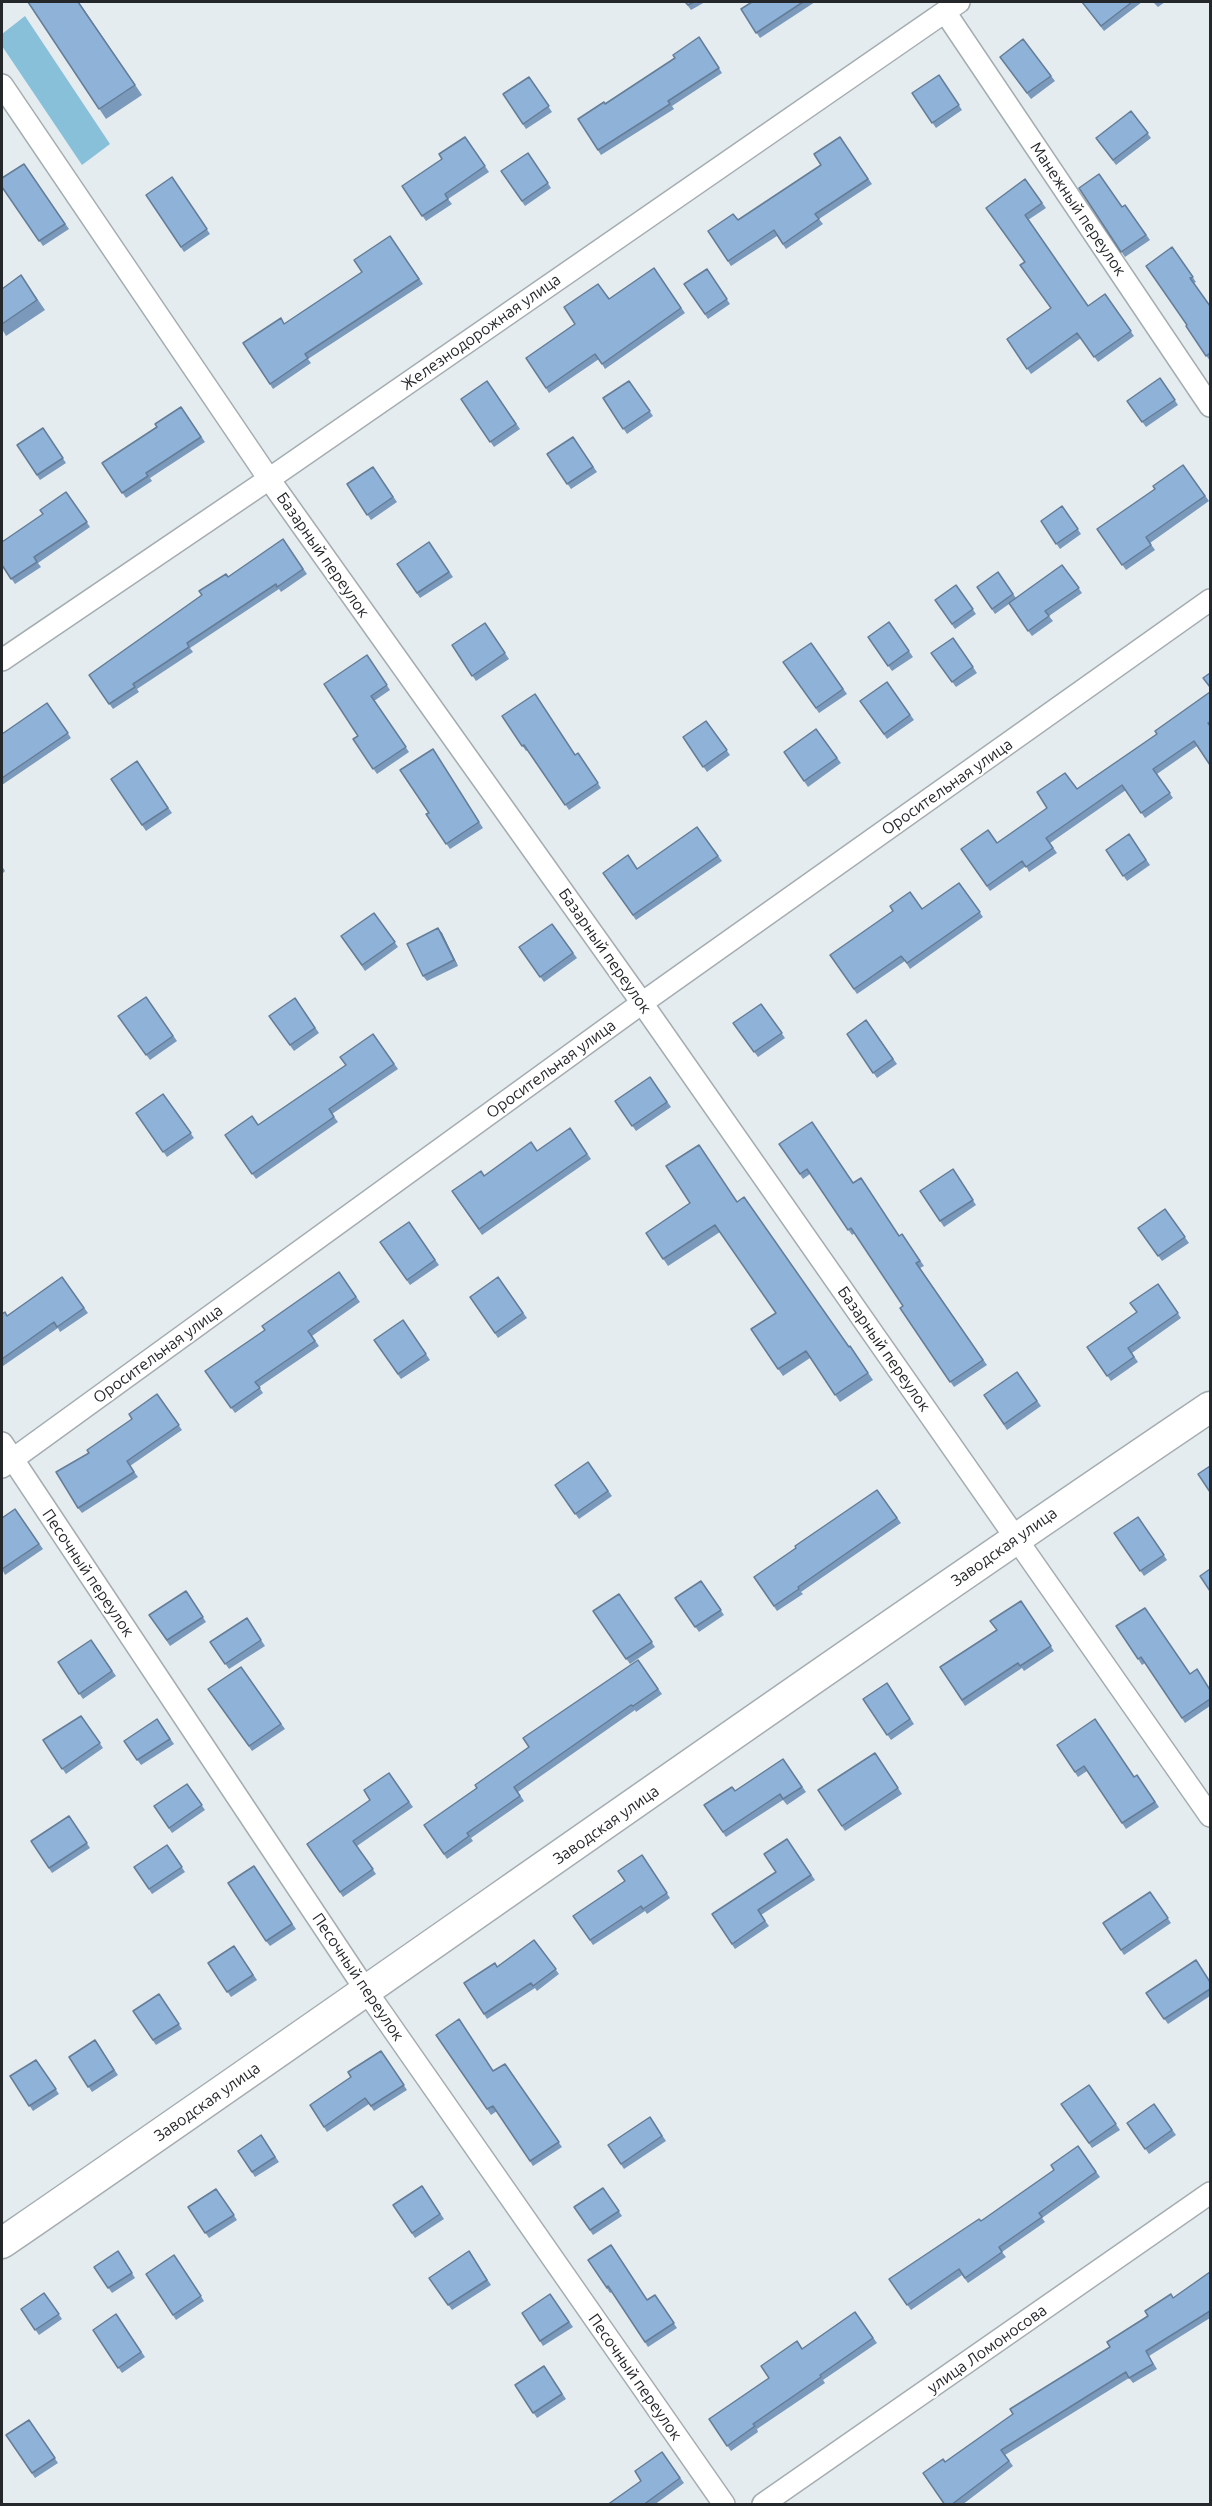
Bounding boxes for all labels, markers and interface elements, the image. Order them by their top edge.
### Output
street label: Манежный переулок [1026,138,1130,280]
street label: Железнодорожная улица [398,270,564,394]
street label: Базарный переулок [273,489,373,621]
street label: Оросительная улица [878,735,1016,839]
street label: Базарный переулок [555,885,655,1017]
street label: Оросительная улица [483,1016,619,1122]
street label: Базарный переулок [834,1283,934,1415]
street label: Оросительная улица [90,1301,226,1407]
street label: Заводская улица [947,1503,1061,1591]
street label: Песочный переулок [38,1505,138,1641]
street label: Заводская улица [549,1781,663,1869]
street label: Песочный переулок [308,1909,408,2045]
street label: Заводская улица [150,2058,264,2146]
street label: улица Ломоносова [924,2301,1050,2397]
street label: Песочный переулок [584,2310,686,2444]

